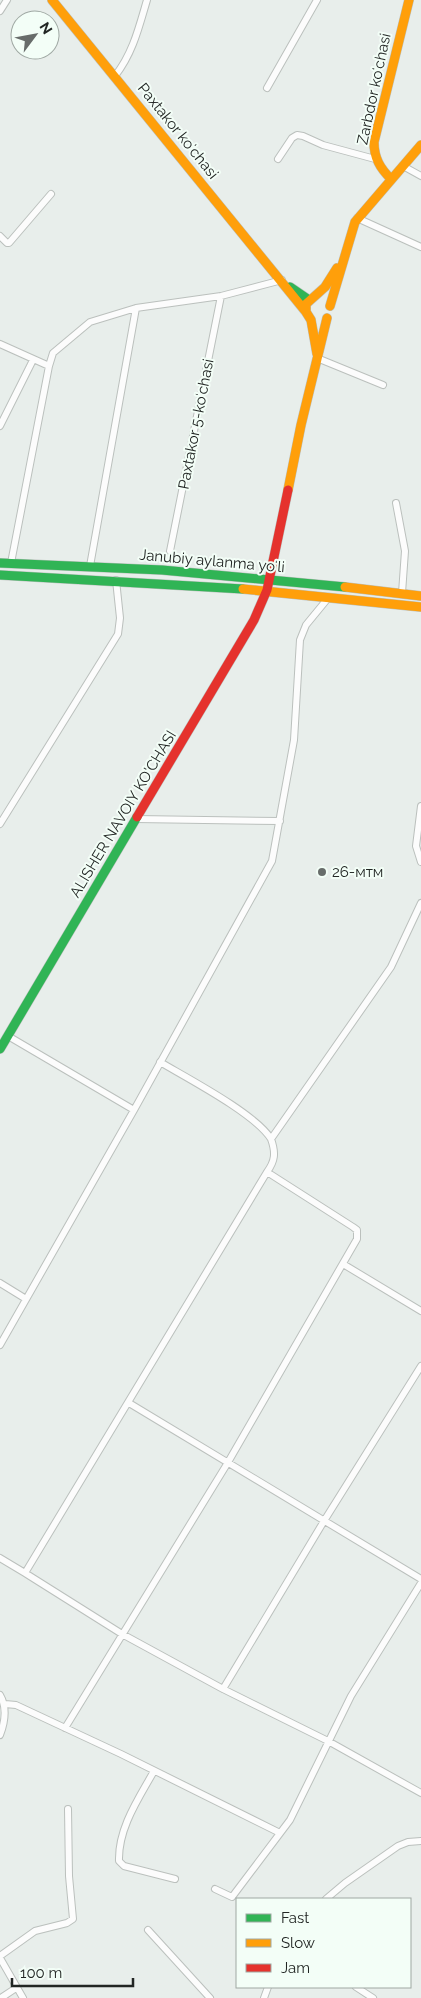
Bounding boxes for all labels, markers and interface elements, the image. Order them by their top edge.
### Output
north arrow [10,10,60,60]
text: N [36,19,56,37]
street label: Zarbdor koʻchasi [353,32,395,146]
street label: Paxtakor koʻchasi [134,80,222,182]
street label: Paxtakor 5-koʻchasi [175,357,217,491]
street label: Janubiy aylanma yoʻli [139,546,285,576]
street label: ALISHER NAVOIY KO'CHASI [66,727,180,901]
place label: 26-мтм [332,863,383,881]
marker: 26-мтм [316,866,328,878]
legend [236,1898,411,1988]
text: Fast [281,1909,309,1927]
text: Slow [281,1934,315,1952]
scale bar [12,1956,134,1988]
text: Jam [281,1959,310,1977]
text: 100 m [20,1964,62,1982]

